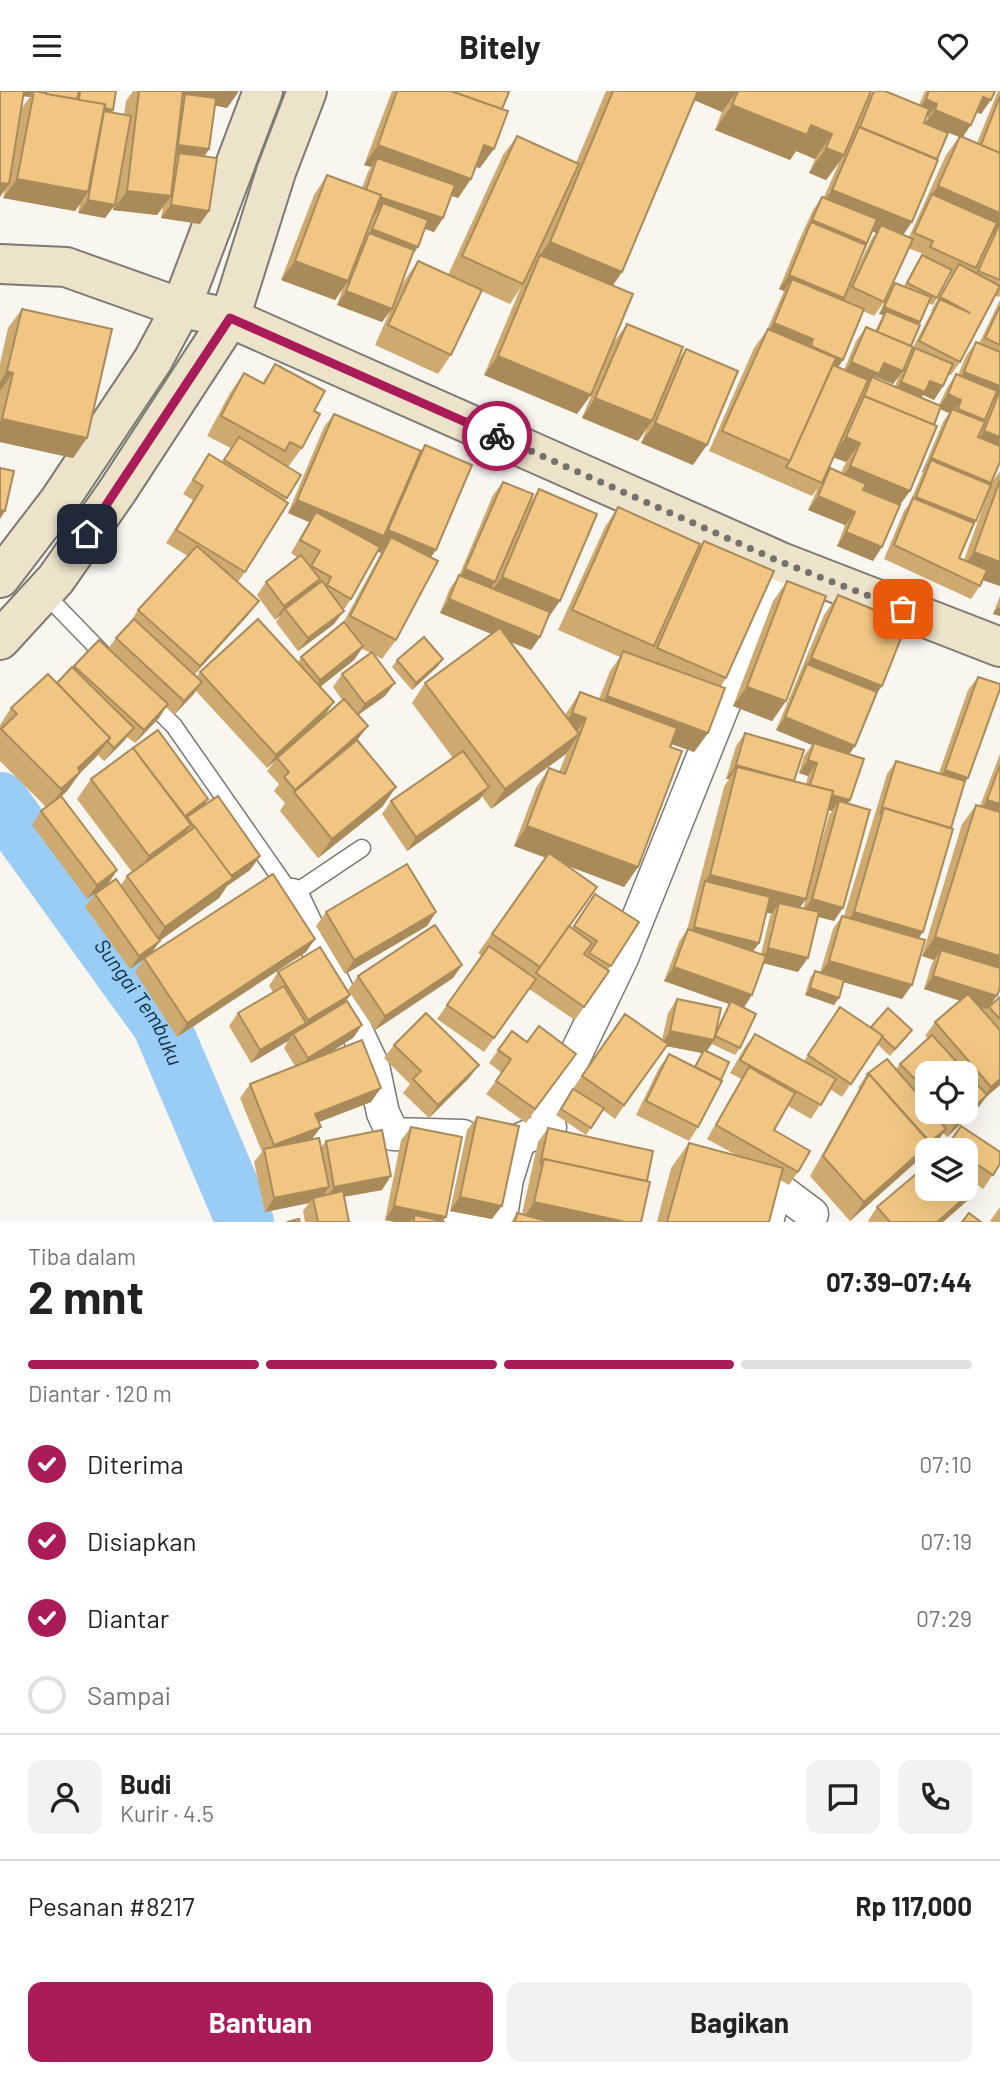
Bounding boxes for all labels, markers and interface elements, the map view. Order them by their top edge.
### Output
icon: menu [28,27,66,65]
text: Bitely [459,27,541,65]
icon: heart [934,27,972,65]
courier [462,401,532,471]
icon: bike [478,417,516,455]
pin [57,504,117,564]
icon: home [68,515,106,553]
pin [873,579,933,639]
icon: bag [884,590,922,628]
water label: Sungai Tembuku [91,933,189,1069]
map controls [915,1061,978,1201]
button: locate [915,1061,978,1124]
button: layers [915,1138,978,1201]
text: Tiba dalam [28,1242,136,1270]
text: 07:39–07:44 [826,1266,972,1297]
text: 2 mnt [28,1268,144,1323]
text: Diantar · 120 m [28,1379,172,1407]
icon: check [28,1445,66,1483]
text: Diterima [87,1448,184,1479]
text: 07:10 [919,1450,972,1478]
icon: check [28,1522,66,1560]
text: Disiapkan [87,1525,197,1556]
text: 07:19 [920,1527,972,1555]
icon: check [28,1599,66,1637]
text: Diantar [87,1602,169,1633]
text: 07:29 [916,1604,972,1632]
text: Sampai [87,1679,171,1710]
button: person [28,1760,102,1834]
button: chat [806,1760,880,1834]
button: phone [898,1760,972,1834]
text: Budi [120,1768,171,1799]
text: Kurir · 4.5 [120,1799,214,1827]
text: Pesanan #8217 [28,1890,195,1921]
text: Rp 117,000 [856,1890,972,1921]
button: Bantuan [28,1982,493,2062]
button: Bagikan [507,1982,972,2062]

